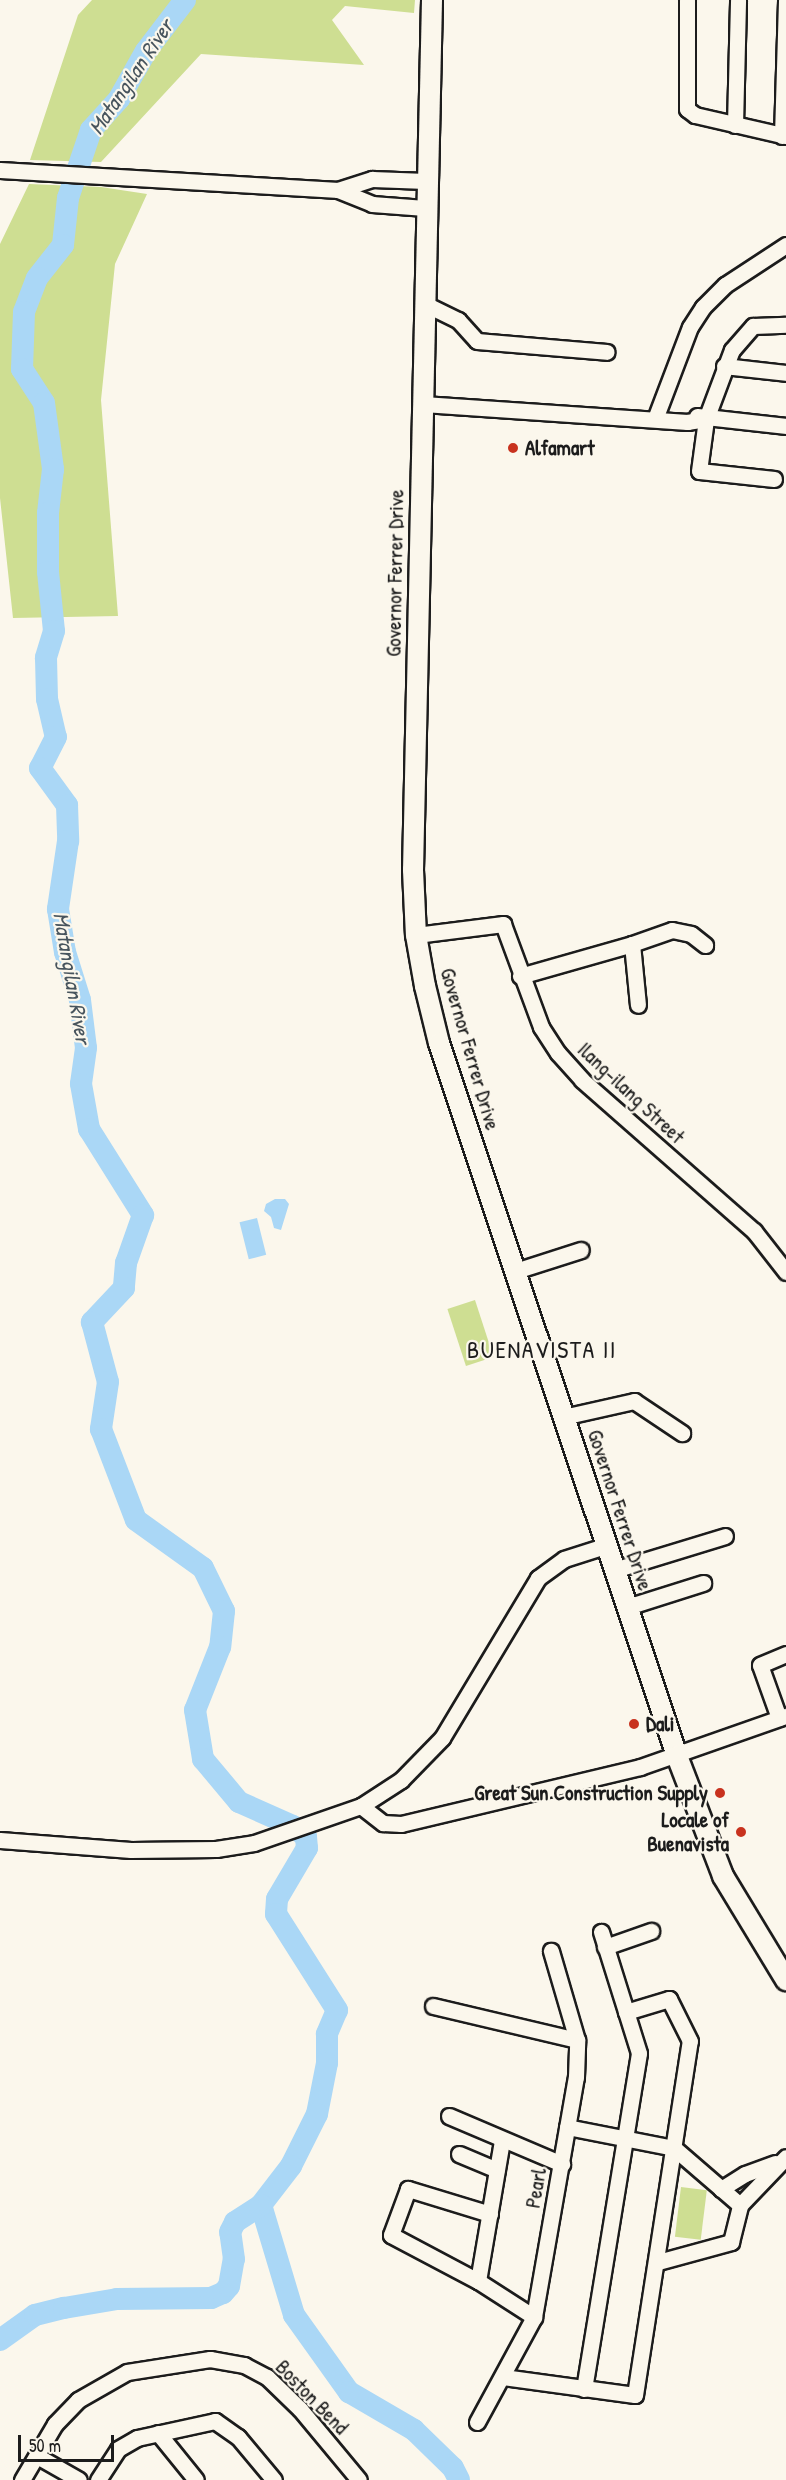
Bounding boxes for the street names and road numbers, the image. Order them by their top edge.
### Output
street label: Governor Ferrer Drive [381,489,409,657]
street label: Governor Ferrer Drive [435,965,505,1133]
street label: Ilang-ilang Street [572,1037,690,1149]
street label: Governor Ferrer Drive [582,1426,658,1594]
street label: Pearl [520,2166,552,2210]
street label: Boston Bend [270,2354,354,2440]

